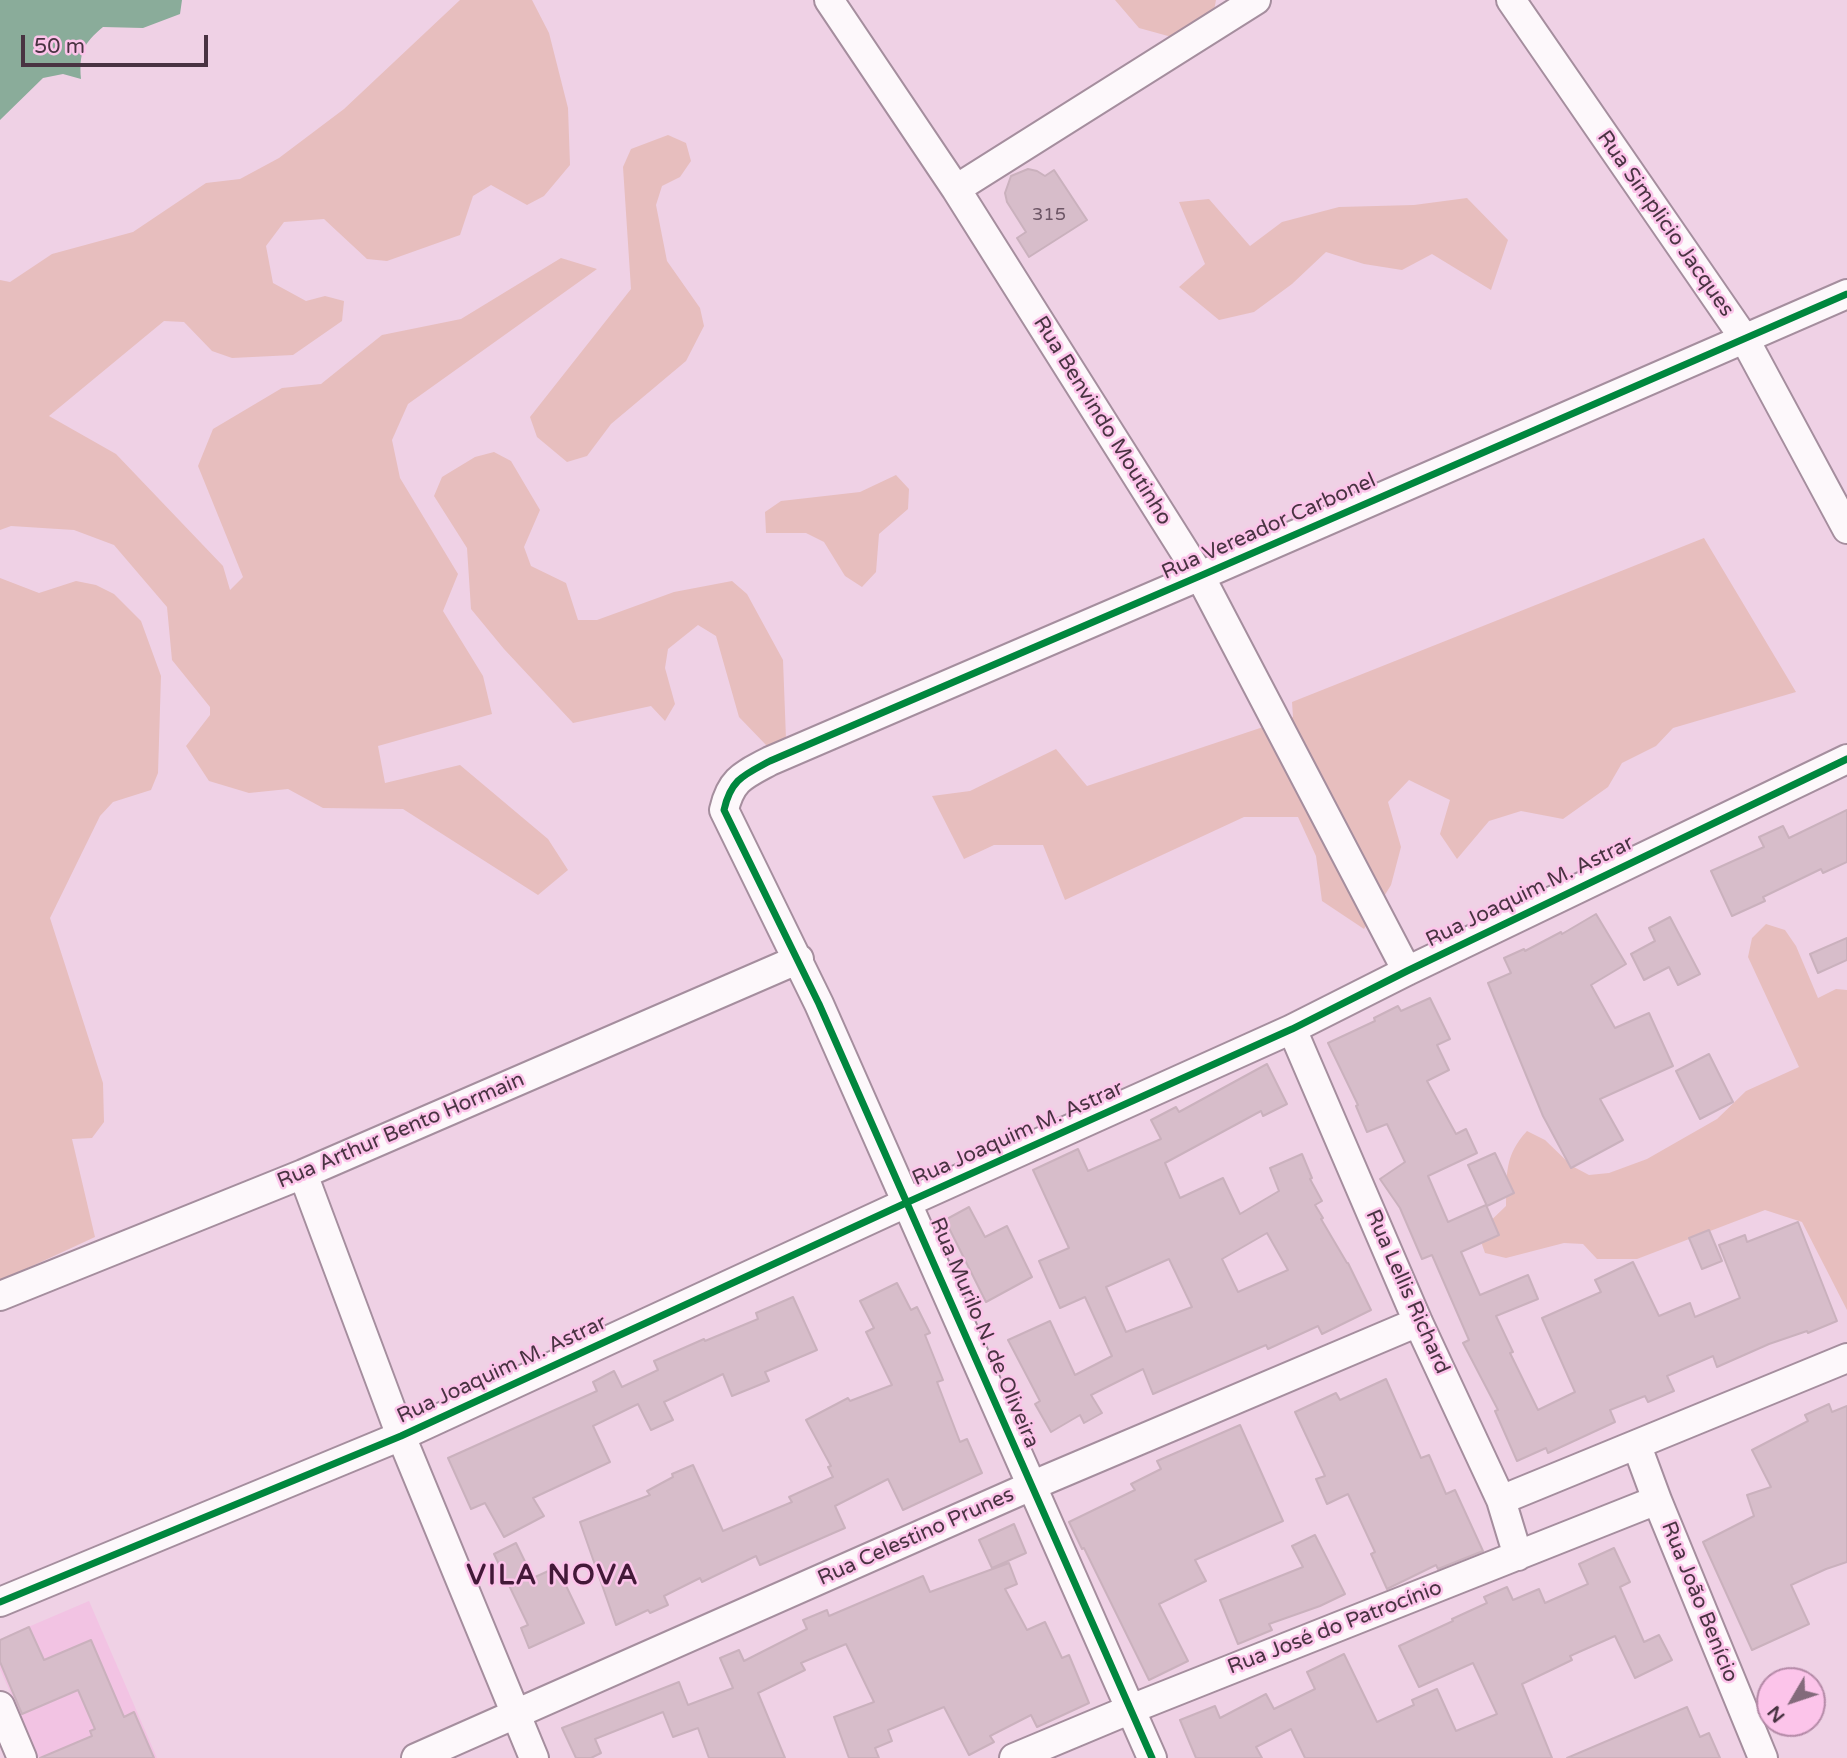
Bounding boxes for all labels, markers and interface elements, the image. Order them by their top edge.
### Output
scale bar [24,21,212,65]
text: 50 m [34,34,85,59]
street label: Rua Simplicio Jacques [1591,126,1739,322]
house number: 315 [1032,204,1066,226]
street label: Rua Benvindo Moutinho [1027,312,1177,530]
street label: Rua Vereador Carbonel [1158,468,1380,586]
street label: Rua Joaquim M. Astrar [1422,831,1638,953]
street label: Rua Arthur Bento Hormain [274,1067,528,1195]
street label: Rua Joaquim M. Astrar [909,1076,1127,1192]
street label: Rua Lellis Richard [1359,1206,1455,1378]
street label: Rua Murilo N. de Oliveira [924,1214,1044,1452]
street label: Rua Joaquim M. Astrar [393,1310,611,1430]
street label: Rua Celestino Prunes [814,1482,1018,1592]
street label: Rua João Benício [1655,1518,1743,1686]
district label: VILA NOVA [468,1560,638,1594]
street label: Rua José do Patrocínio [1224,1576,1446,1680]
north arrow [1756,1667,1826,1737]
text: N [1763,1701,1790,1727]

